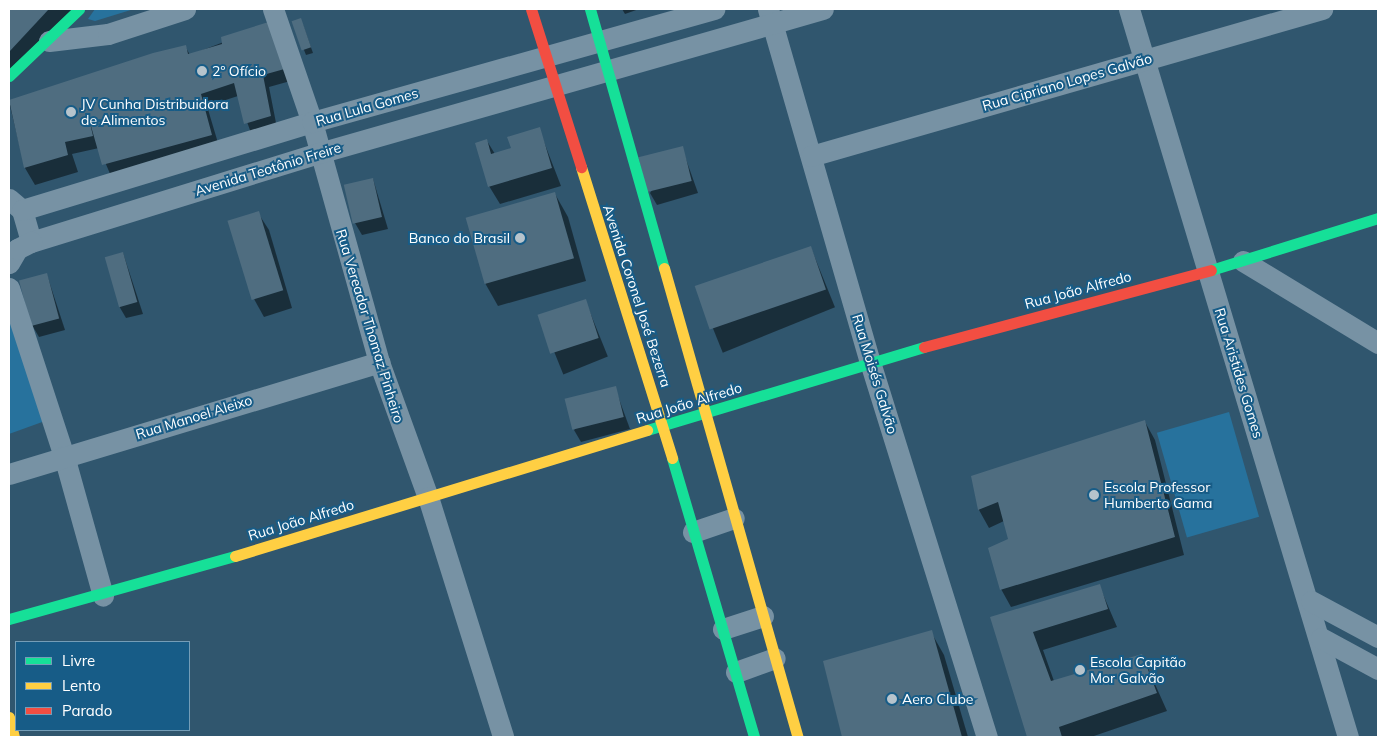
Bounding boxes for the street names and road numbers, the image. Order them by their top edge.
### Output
street label: Rua Cipriano Lopes Galvão [980,50,1154,114]
street label: Rua Lula Gomes [314,84,420,130]
street label: Avenida Teotônio Freire [193,139,343,199]
street label: Avenida Coronel José Bezerra [600,203,674,389]
street label: Rua Vereador Thomaz Pinheiro [332,227,408,425]
street label: Rua João Alfredo [1023,268,1133,312]
street label: Rua Aristides Gomes [1211,306,1267,440]
street label: Rua Moisés Galvão [849,312,901,436]
street label: Rua João Alfredo [634,379,744,427]
street label: Rua Manoel Aleixo [134,391,254,443]
street label: Rua João Alfredo [246,496,356,544]

